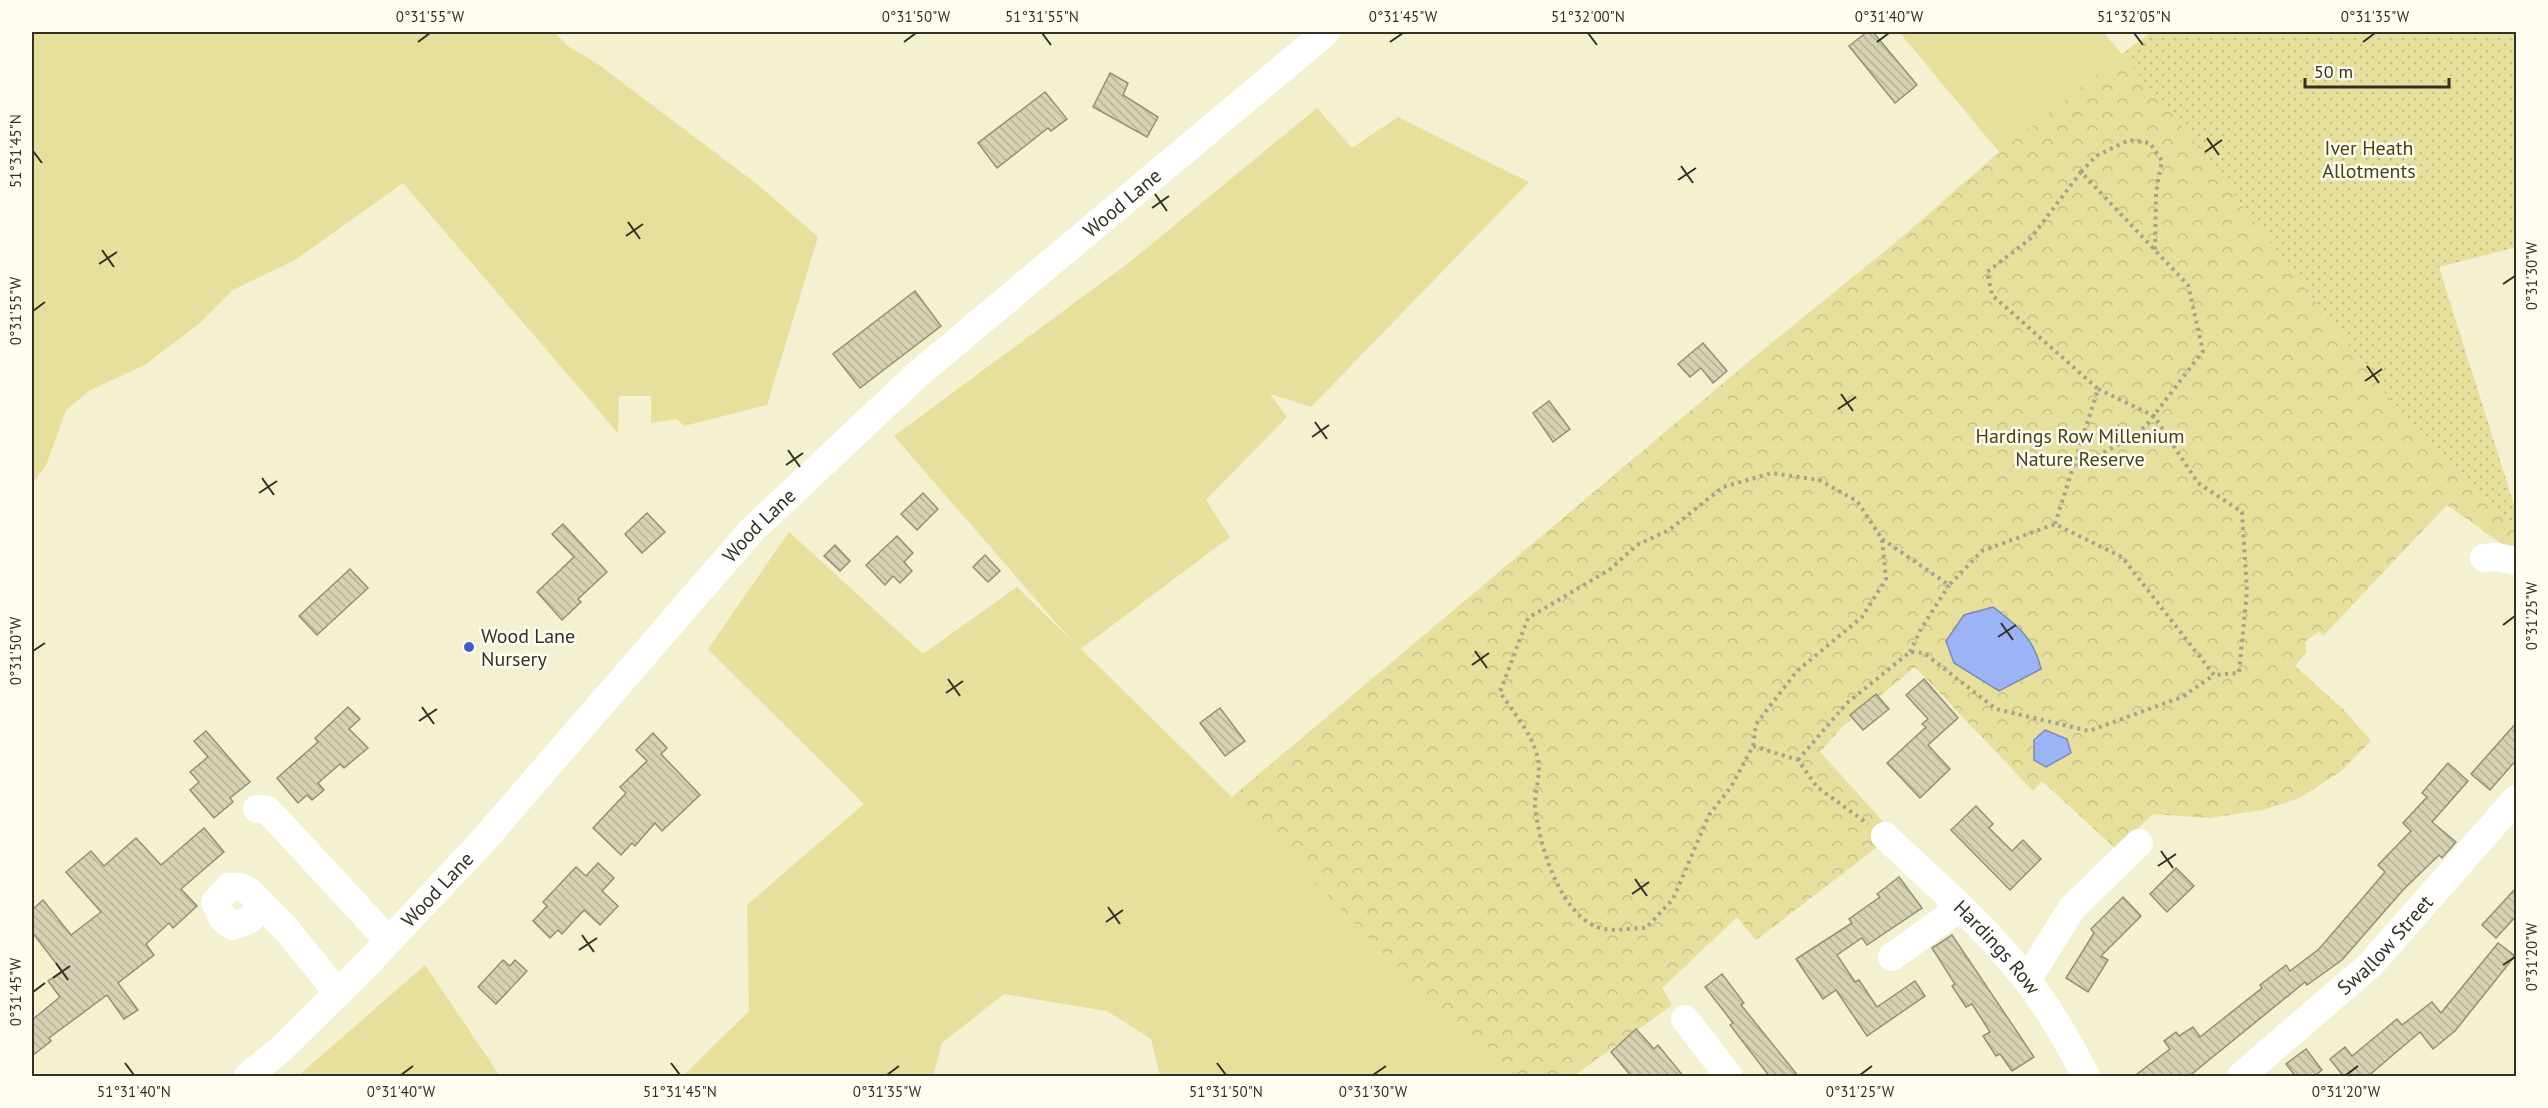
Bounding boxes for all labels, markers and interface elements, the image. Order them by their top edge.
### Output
text: 0°31'55"W [396,7,465,26]
text: 0°31'50"W [882,7,951,26]
text: 51°31'55"N [1005,7,1079,26]
text: 0°31'45"W [1369,7,1438,26]
text: 51°32'00"N [1551,7,1625,26]
text: 0°31'40"W [1855,7,1924,26]
text: 51°32'05"N [2097,7,2171,26]
text: 0°31'35"W [2341,7,2410,26]
scale bar [2305,51,2449,89]
text: 50 m [2314,60,2353,83]
text: 51°31'45"N [6,114,25,188]
park label: Iver Heath Allotments [2322,135,2416,184]
street label: Wood Lane [1078,163,1167,243]
text: 0°31'30"W [2522,241,2541,310]
text: 0°31'55"W [6,276,25,345]
park label: Hardings Row Millenium Nature Reserve [1975,423,2185,472]
street label: Wood Lane [717,483,801,568]
text: 0°31'25"W [2522,581,2541,650]
text: 0°31'50"W [6,616,25,685]
place label: Wood Lane Nursery [481,623,575,672]
marker: Wood Lane Nursery [462,640,476,654]
street label: Wood Lane [395,846,479,933]
street label: Swallow Street [2332,890,2439,1000]
street label: Hardings Row [1948,895,2046,1000]
text: 0°31'20"W [2522,922,2541,991]
text: 0°31'45"W [6,957,25,1026]
text: 51°31'40"N [97,1082,171,1101]
text: 0°31'40"W [367,1082,436,1101]
text: 51°31'45"N [643,1082,717,1101]
text: 0°31'35"W [853,1082,922,1101]
text: 51°31'50"N [1189,1082,1263,1101]
text: 0°31'30"W [1339,1082,1408,1101]
text: 0°31'25"W [1826,1082,1895,1101]
text: 0°31'20"W [2312,1082,2381,1101]

